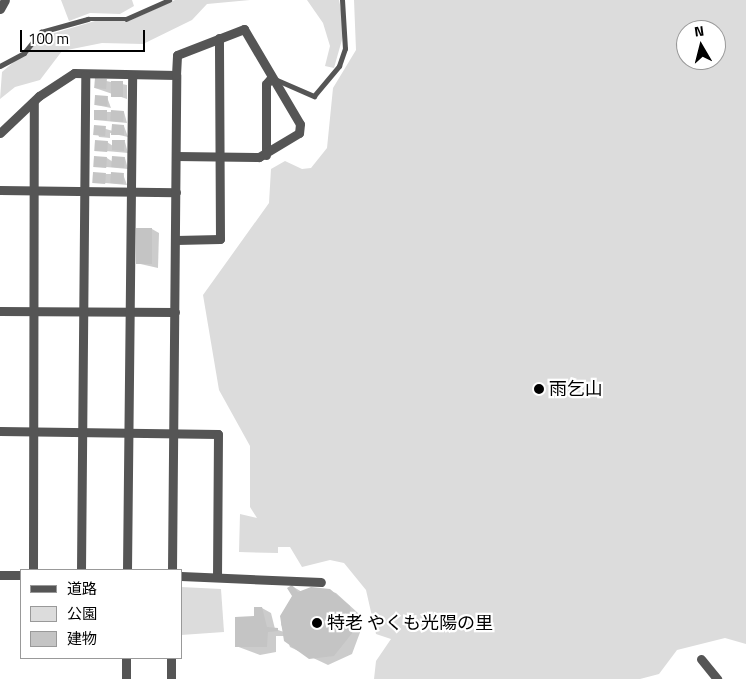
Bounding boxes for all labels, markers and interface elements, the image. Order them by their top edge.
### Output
scale bar [22,20,148,52]
north arrow [676,20,726,70]
text: N [693,20,705,42]
text: 100 m [28,27,69,50]
place label: 雨乞山 [549,378,603,400]
marker: 雨乞山 [533,383,545,395]
legend [20,569,182,659]
text: 道路 [67,577,97,600]
text: 公園 [67,602,97,625]
place label: 特老 やくも光陽の里 [327,612,493,634]
marker: 特老 やくも光陽の里 [311,617,323,629]
text: 建物 [67,627,97,650]

